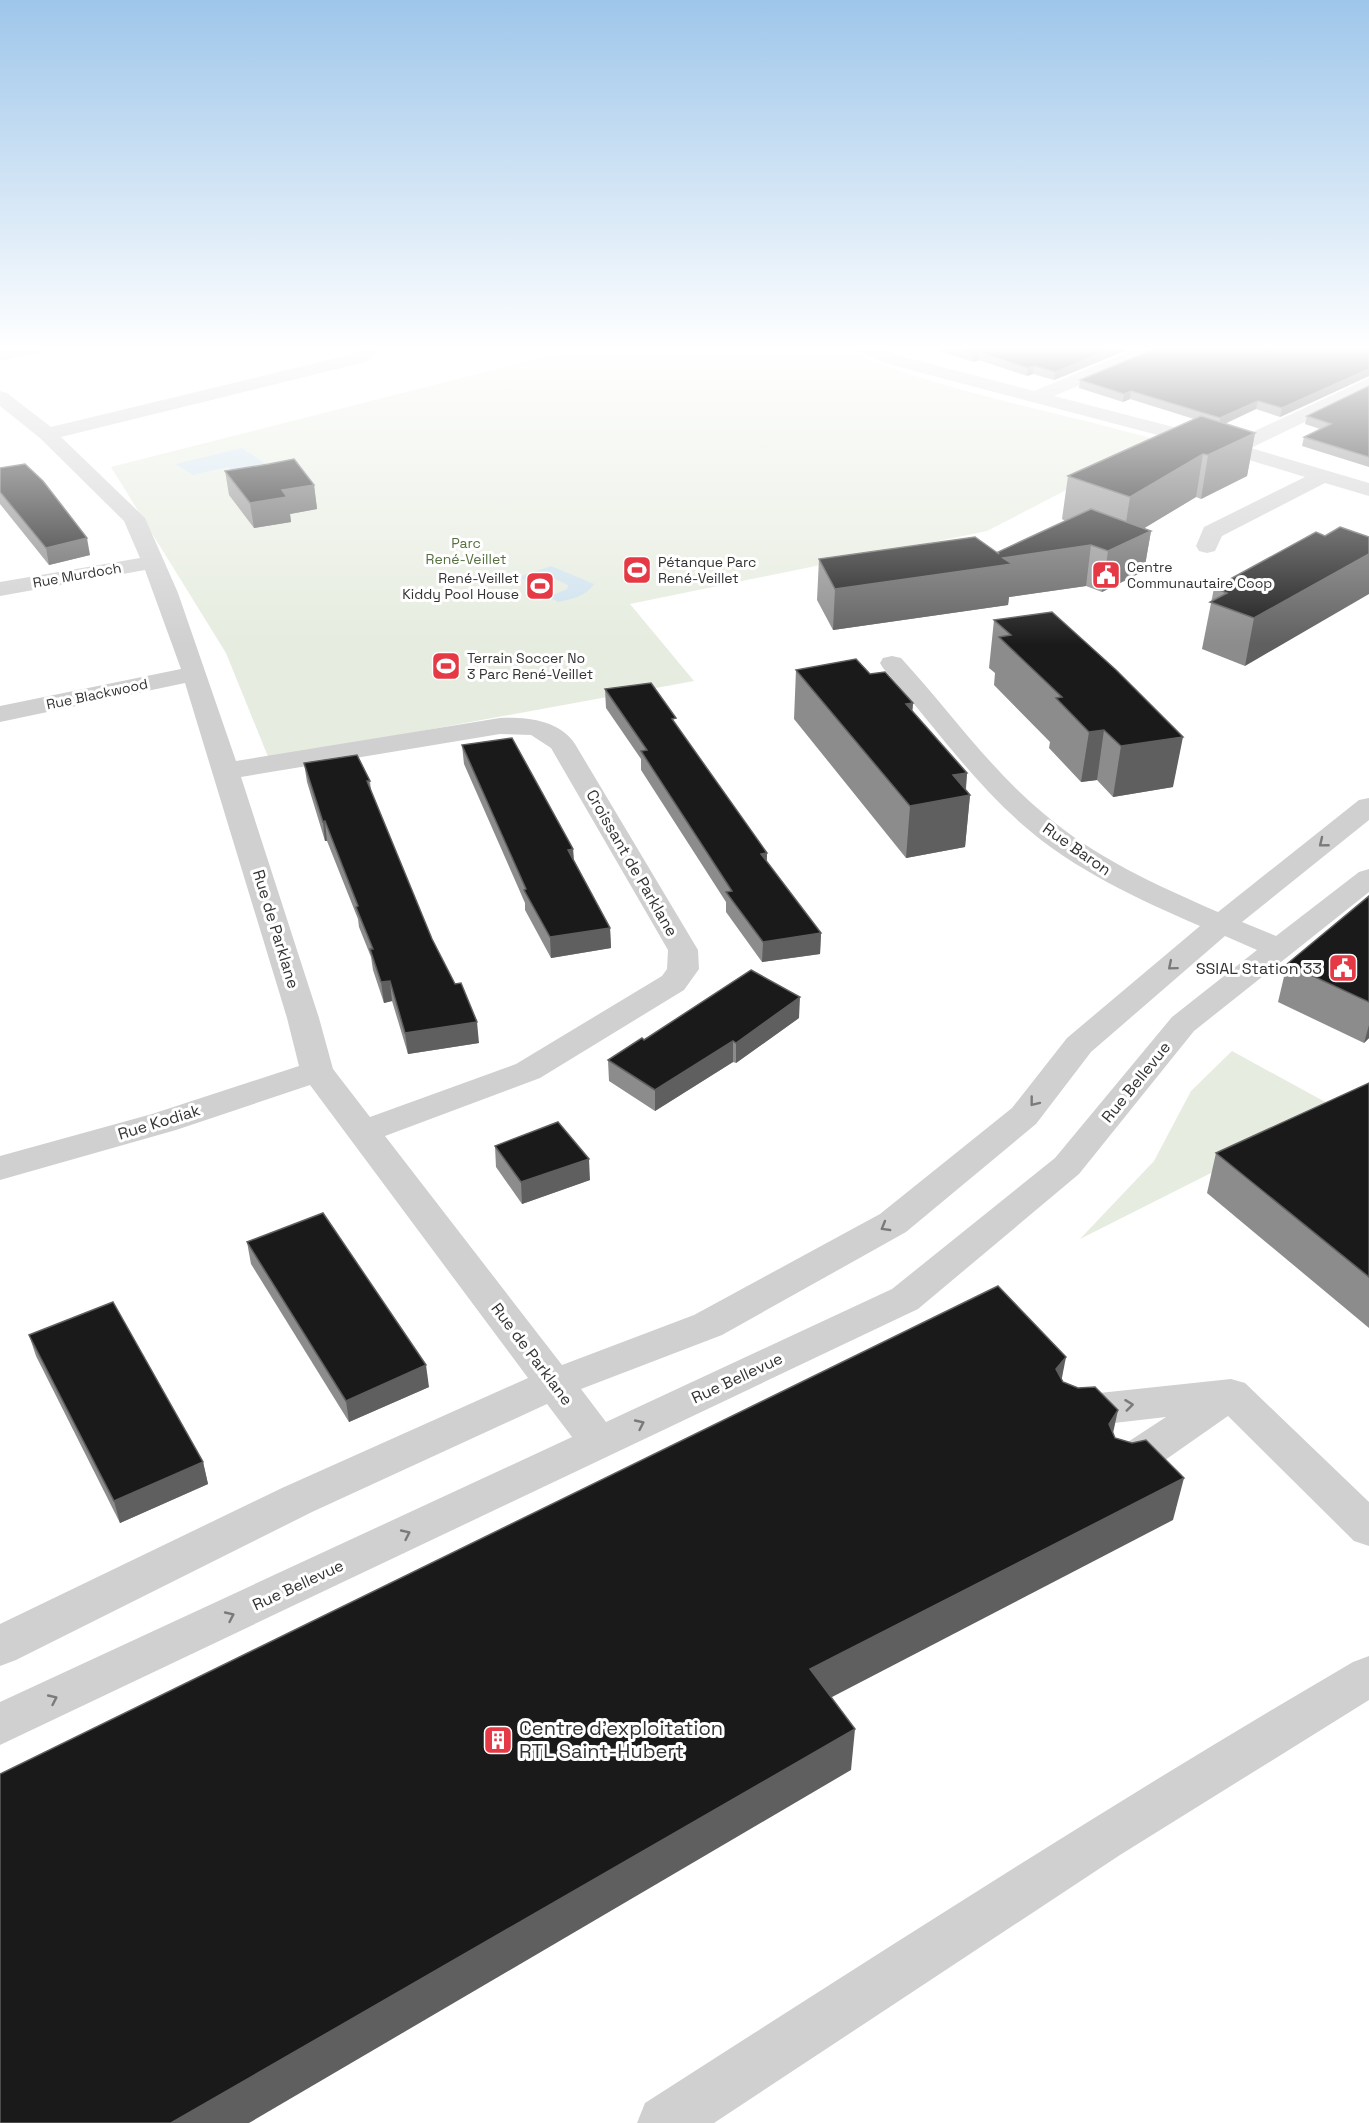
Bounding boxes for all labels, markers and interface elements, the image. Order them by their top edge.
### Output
park label: Parc René-Veillet [426,534,506,568]
place label: Pétanque Parc René-Veillet [658,553,756,587]
sports icon: Pétanque Parc René-Veillet [621,554,653,586]
street label: Rue Murdoch [31,558,123,592]
place label: Centre Communautaire Coop [1127,558,1272,592]
public building icon: Centre Communautaire Coop [1090,559,1122,591]
place label: René-Veillet Kiddy Pool House [402,569,519,603]
sports icon: René-Veillet Kiddy Pool House [524,570,556,602]
place label: Terrain Soccer No 3 Parc René-Veillet [467,649,593,683]
sports icon: Terrain Soccer No 3 Parc René-Veillet [430,650,462,682]
street label: Rue Blackwood [45,674,149,714]
street label: Croissant de Parklane [581,786,683,940]
street label: Rue Baron [1039,818,1115,880]
one-way arrow [1319,835,1330,846]
street label: Rue de Parklane [248,867,304,991]
public building icon: SSIAL Station 33 [1327,952,1359,984]
place label: SSIAL Station 33 [1196,958,1322,979]
one-way arrow [1168,959,1179,970]
street label: Rue Bellevue [1097,1037,1175,1127]
one-way arrow [1031,1096,1042,1107]
street label: Rue Kodiak [115,1099,203,1144]
one-way arrow [881,1220,891,1232]
street label: Rue de Parklane [487,1299,577,1409]
street label: Rue Bellevue [688,1348,786,1408]
one-way arrow [1125,1400,1134,1412]
one-way arrow [633,1419,644,1431]
one-way arrow [400,1529,411,1541]
street label: Rue Bellevue [249,1555,347,1615]
one-way arrow [223,1612,234,1624]
one-way arrow [46,1695,57,1707]
place label: Centre d'exploitation RTL Saint-Hubert [519,1715,723,1764]
building icon: Centre d'exploitation RTL Saint-Hubert [482,1724,514,1756]

